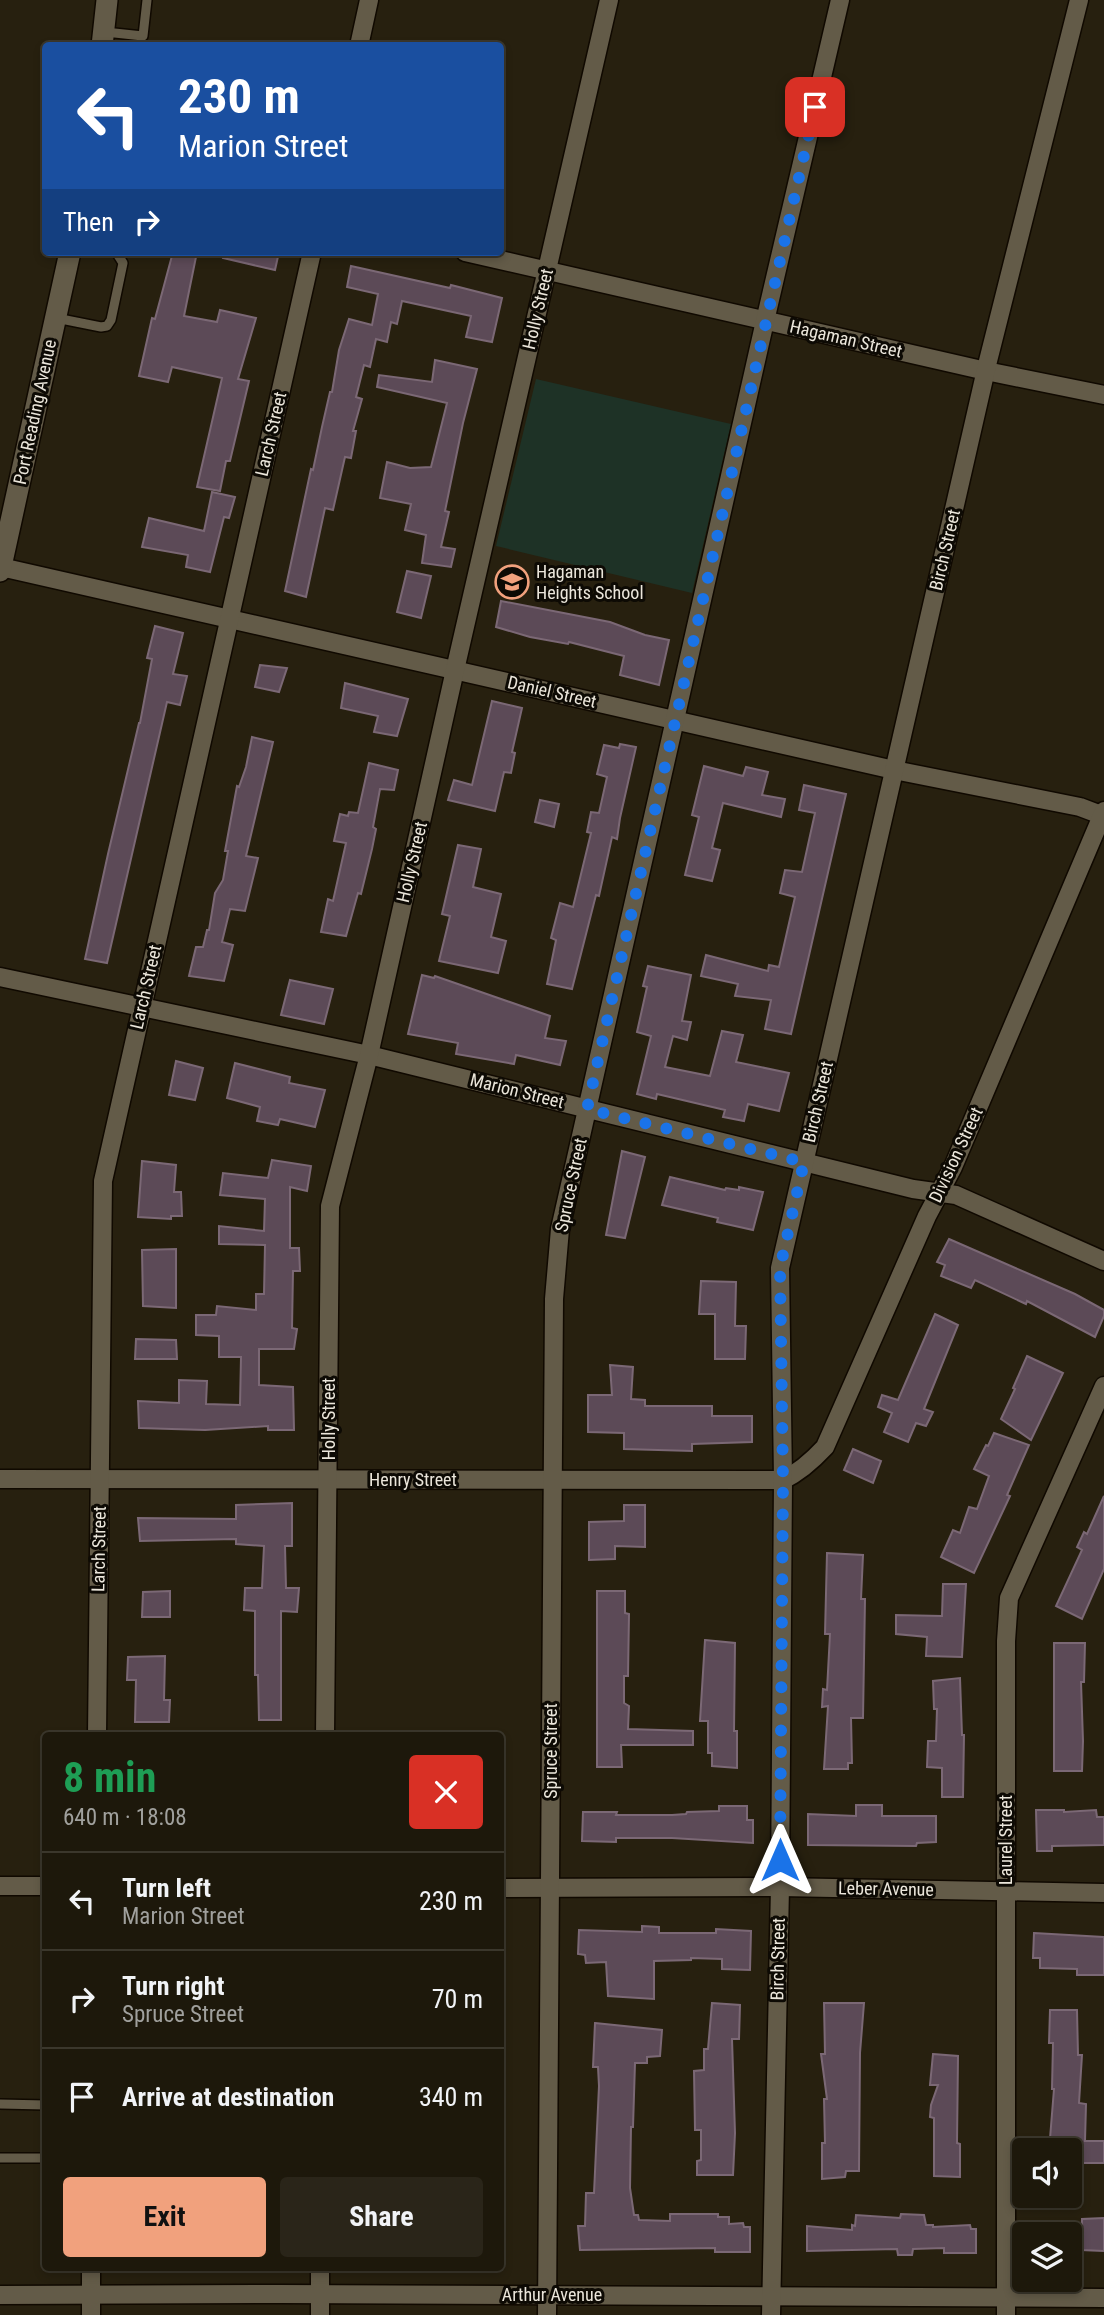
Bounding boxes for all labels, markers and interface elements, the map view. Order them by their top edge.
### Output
text: 230 m [178,68,300,125]
icon: left [63,70,154,161]
pin [785,77,845,137]
icon: arrive [796,88,834,126]
text: Marion Street [178,127,348,165]
icon: right [128,203,166,241]
text: Then [63,207,114,237]
street label: Holly Street [518,266,557,351]
street label: Hagaman Street [788,315,904,362]
street label: Port Reading Avenue [9,338,60,486]
street label: Larch Street [251,390,290,478]
street label: Birch Street [925,507,964,592]
place label: Hagaman Heights School [536,561,644,603]
school or university icon: Hagaman Heights School [493,563,531,601]
street label: Daniel Street [506,671,599,712]
street label: Holly Street [392,819,431,904]
street label: Larch Street [126,943,165,1031]
street label: Birch Street [798,1059,837,1144]
street label: Marion Street [468,1069,566,1112]
street label: Division Street [924,1104,987,1206]
street label: Spruce Street [550,1136,591,1234]
street label: Holly Street [318,1378,339,1460]
street label: Henry Street [369,1469,457,1490]
street label: Larch Street [87,1506,110,1592]
street label: Spruce Street [540,1703,561,1799]
text: 8 min [63,1753,156,1802]
button: close [409,1755,483,1829]
street label: Laurel Street [995,1795,1016,1885]
text: 640 m · 18:08 [63,1804,187,1831]
position arrow [743,1823,817,1897]
text: Turn left [122,1873,211,1903]
street label: Leber Avenue [838,1877,934,1900]
icon: left [63,1882,101,1920]
text: 230 m [419,1886,483,1916]
text: Marion Street [122,1903,245,1930]
street label: Birch Street [766,1918,789,2000]
text: Turn right [122,1971,224,2001]
icon: right [63,1980,101,2018]
text: 70 m [432,1984,483,2014]
text: Spruce Street [122,2001,244,2028]
icon: arrive [63,2078,101,2116]
text: Arrive at destination [122,2082,334,2112]
text: 340 m [419,2082,483,2112]
map controls [1012,2138,1082,2292]
button: sound [1012,2138,1082,2208]
button: Exit [63,2177,266,2257]
button: Share [280,2177,483,2257]
button: layers [1012,2222,1082,2292]
street label: Arthur Avenue [502,2284,602,2305]

